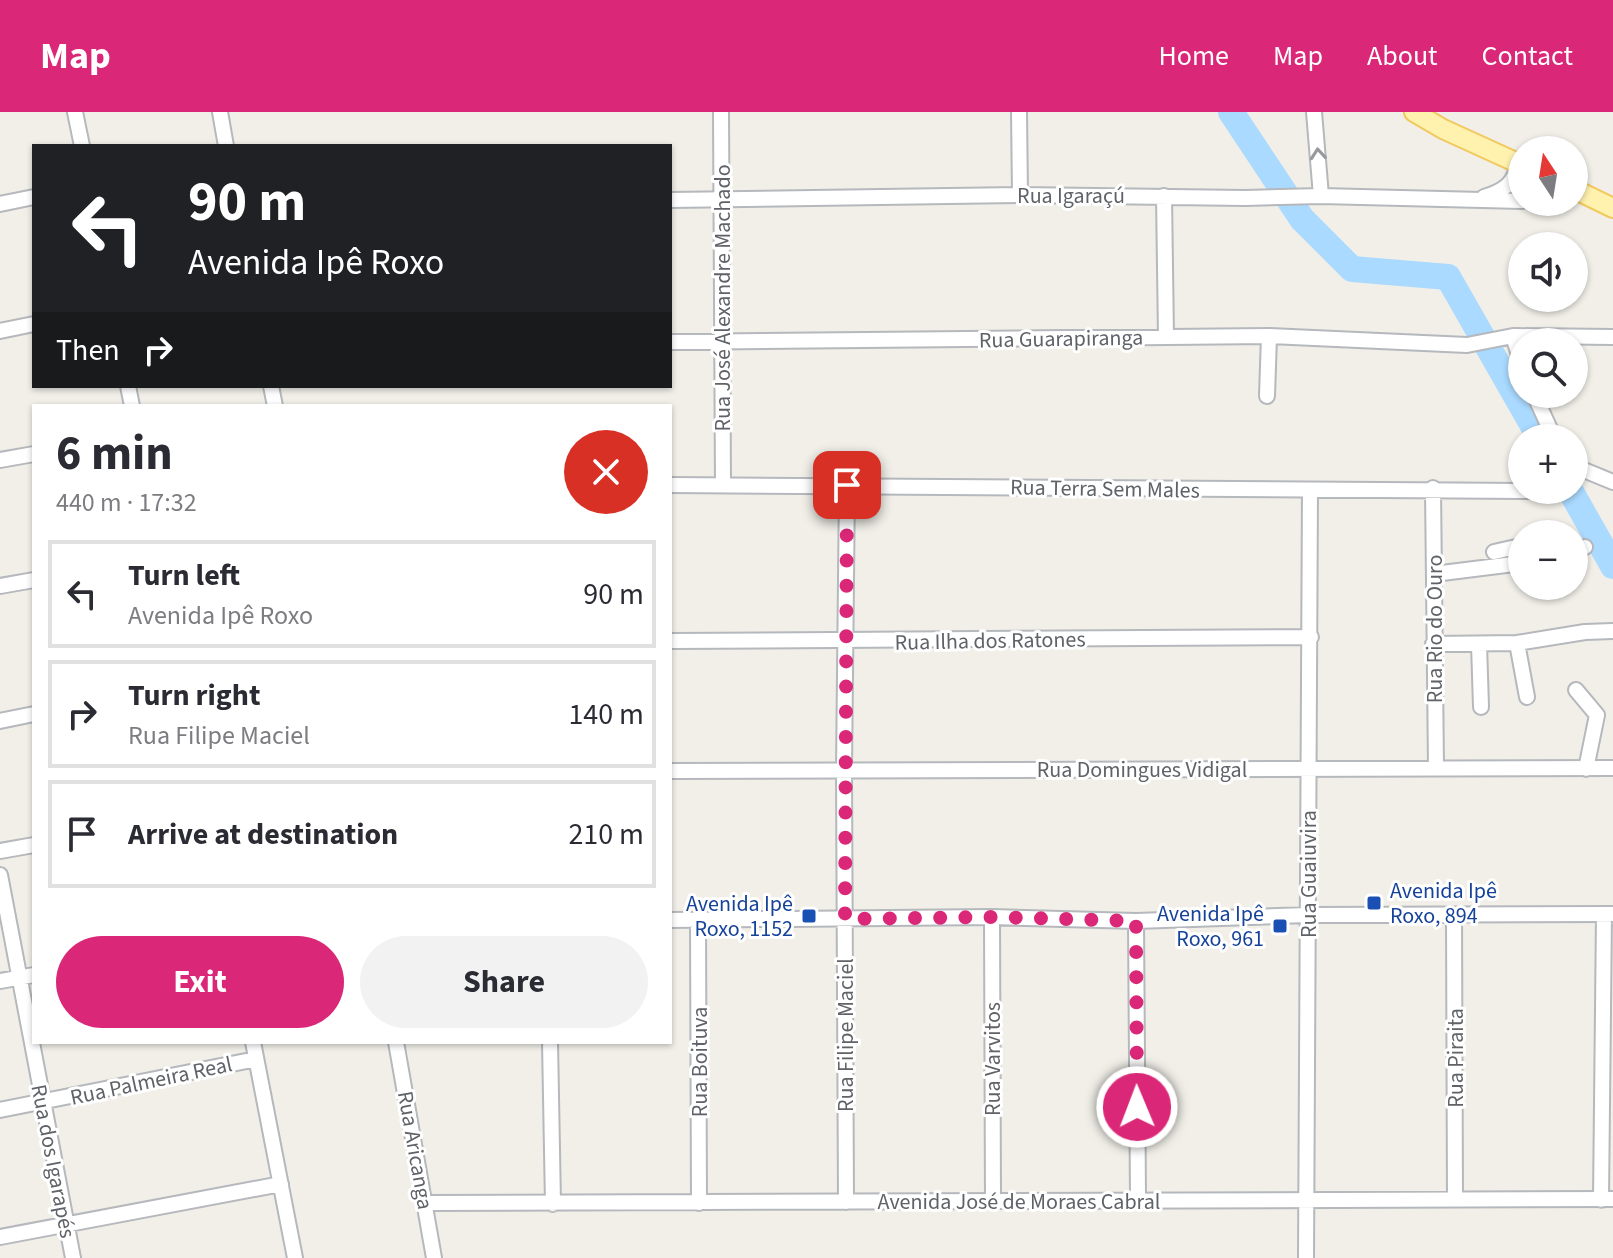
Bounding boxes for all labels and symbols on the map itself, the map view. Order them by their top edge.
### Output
north arrow [1508,136,1588,216]
one-way arrow [1309,147,1326,160]
street label: Rua José Alexandre Machado [707,164,739,432]
street label: Rua Igaraçú [1017,180,1125,212]
street label: Rua Guarapiranga [979,322,1144,356]
pin [813,451,881,519]
street label: Rua Terra Sem Males [1010,471,1200,507]
street label: Rua Rio do Ouro [1419,555,1451,703]
street label: Rua Ilha dos Ratones [894,623,1086,659]
street label: Rua Domingues Vidigal [1037,754,1247,786]
street label: Rua Guaiuvira [1293,810,1325,938]
place label: Avenida Ipê Roxo, 894 [1390,875,1497,932]
place label: Avenida Ipê Roxo, 1152 [686,888,793,945]
marker: Avenida Ipê Roxo, 894 [1365,894,1383,912]
place label: Avenida Ipê Roxo, 961 [1157,898,1264,955]
marker: Avenida Ipê Roxo, 1152 [800,907,818,925]
marker: Avenida Ipê Roxo, 961 [1271,917,1289,935]
street label: Rua Filipe Maciel [830,958,862,1112]
street label: Rua Varvitos [977,1002,1009,1116]
street label: Rua Boituva [684,1007,716,1117]
street label: Rua Piraita [1440,1008,1472,1108]
street label: Rua Palmeira Real [67,1048,235,1114]
position arrow [1095,1065,1179,1149]
street label: Rua dos Igarapés [22,1082,84,1241]
street label: Rua Aricanga [389,1088,441,1212]
street label: Avenida José de Moraes Cabral [878,1186,1160,1218]

